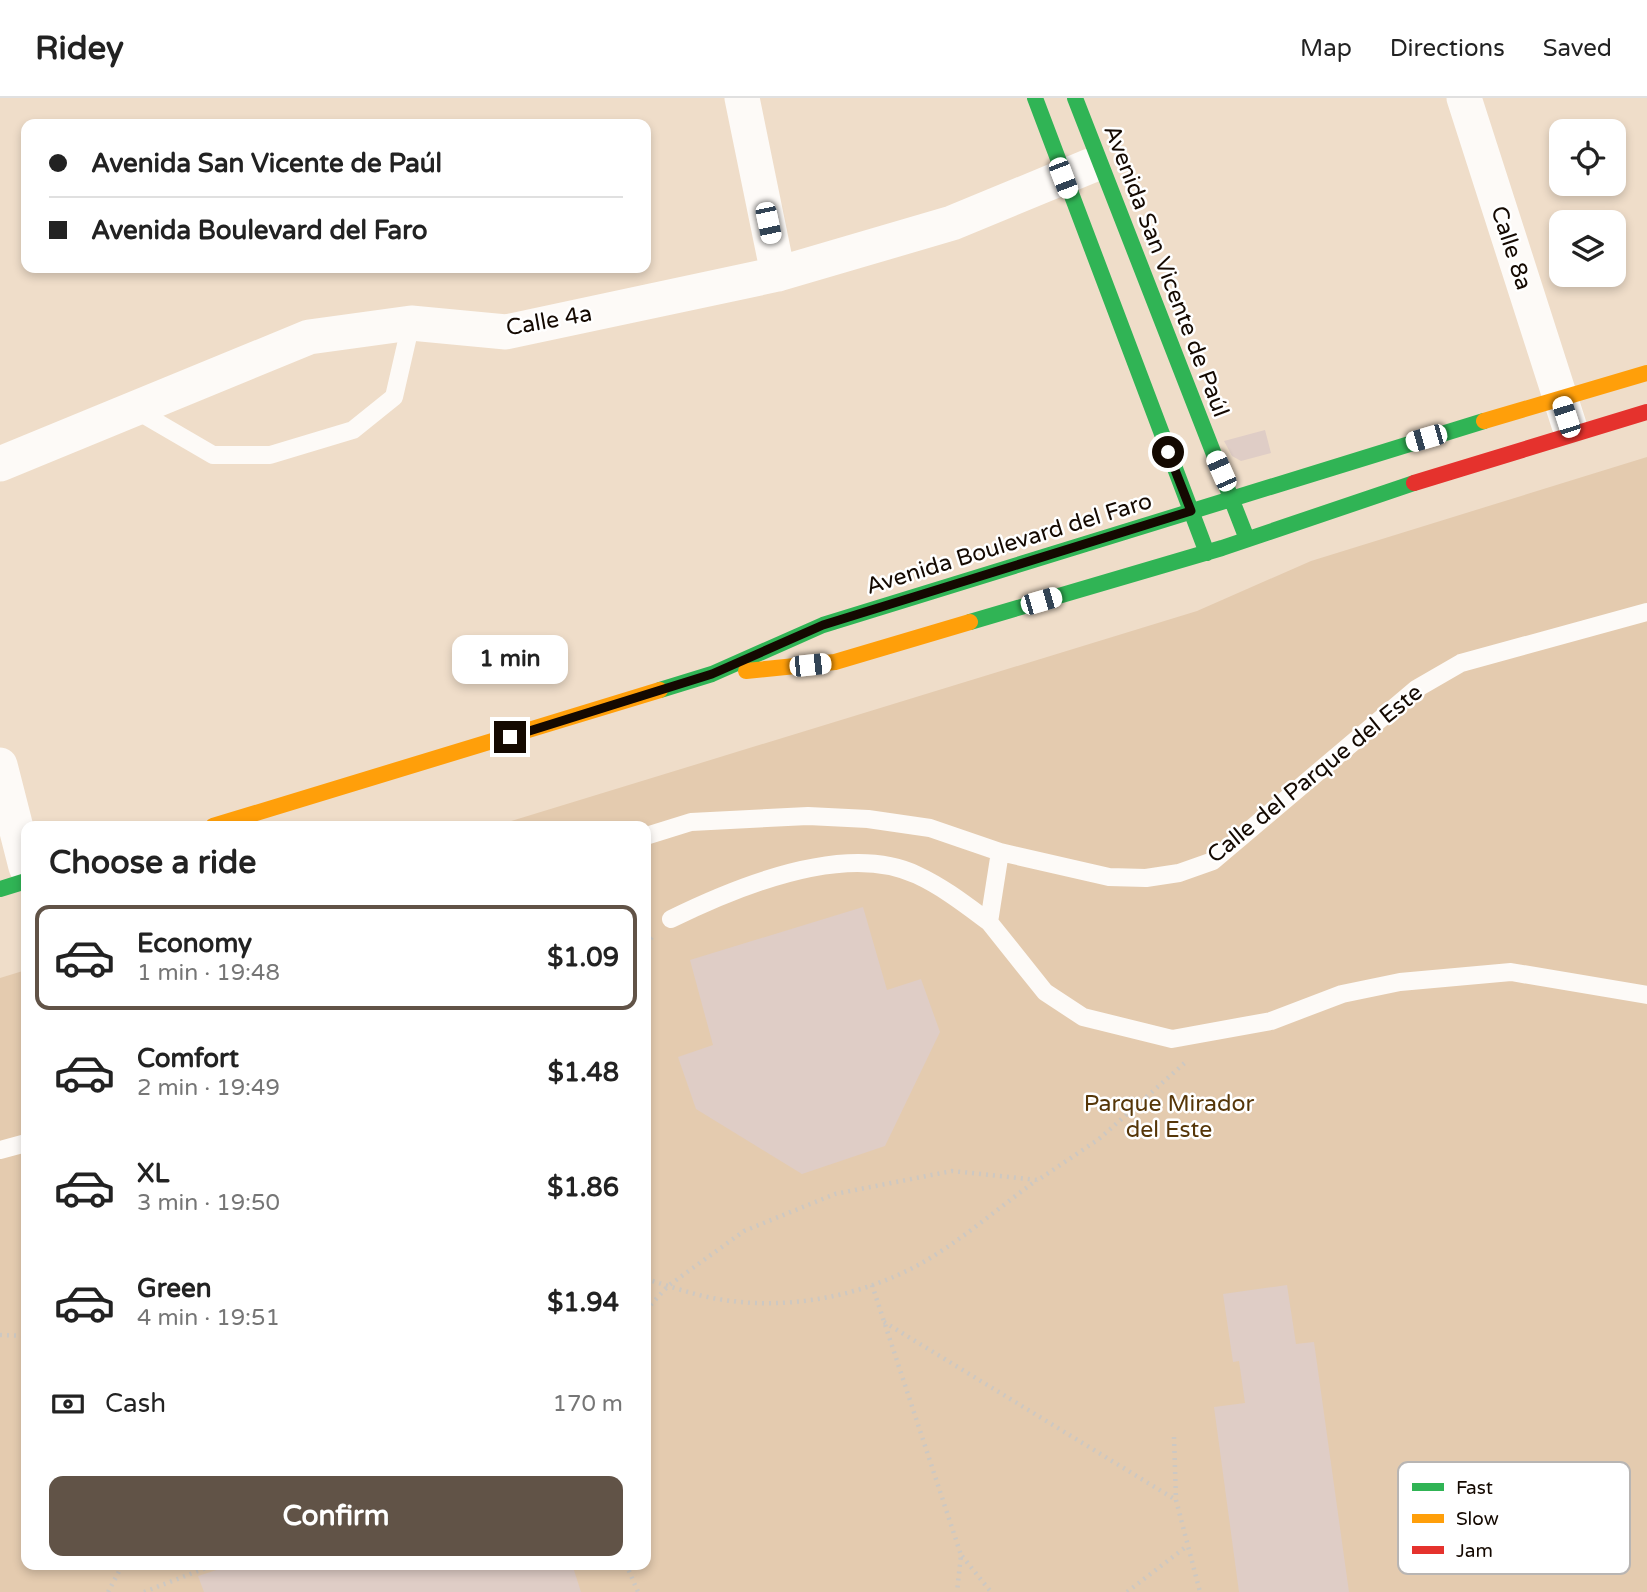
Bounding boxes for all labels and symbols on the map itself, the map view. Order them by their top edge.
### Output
street label: Avenida San Vicente de Paúl [1097,121,1235,421]
car [1046,155,1081,201]
car [754,200,783,246]
street label: Calle 8a [1484,202,1538,294]
street label: Calle 4a [504,300,594,342]
car [1550,394,1583,440]
car [1403,422,1450,454]
route start [1152,436,1184,468]
car [1203,448,1240,494]
street label: Avenida Boulevard del Faro [863,487,1155,601]
car [1018,585,1065,617]
callout: 1 min [452,636,568,684]
car [789,652,832,678]
street label: Calle del Parque del Este [1202,679,1428,869]
route end [494,721,526,753]
park label: Parque Mirador del Este [1084,1090,1254,1144]
legend [1398,1462,1630,1574]
text: Fast [1456,1477,1493,1499]
text: Slow [1456,1508,1499,1530]
text: Jam [1456,1540,1493,1562]

